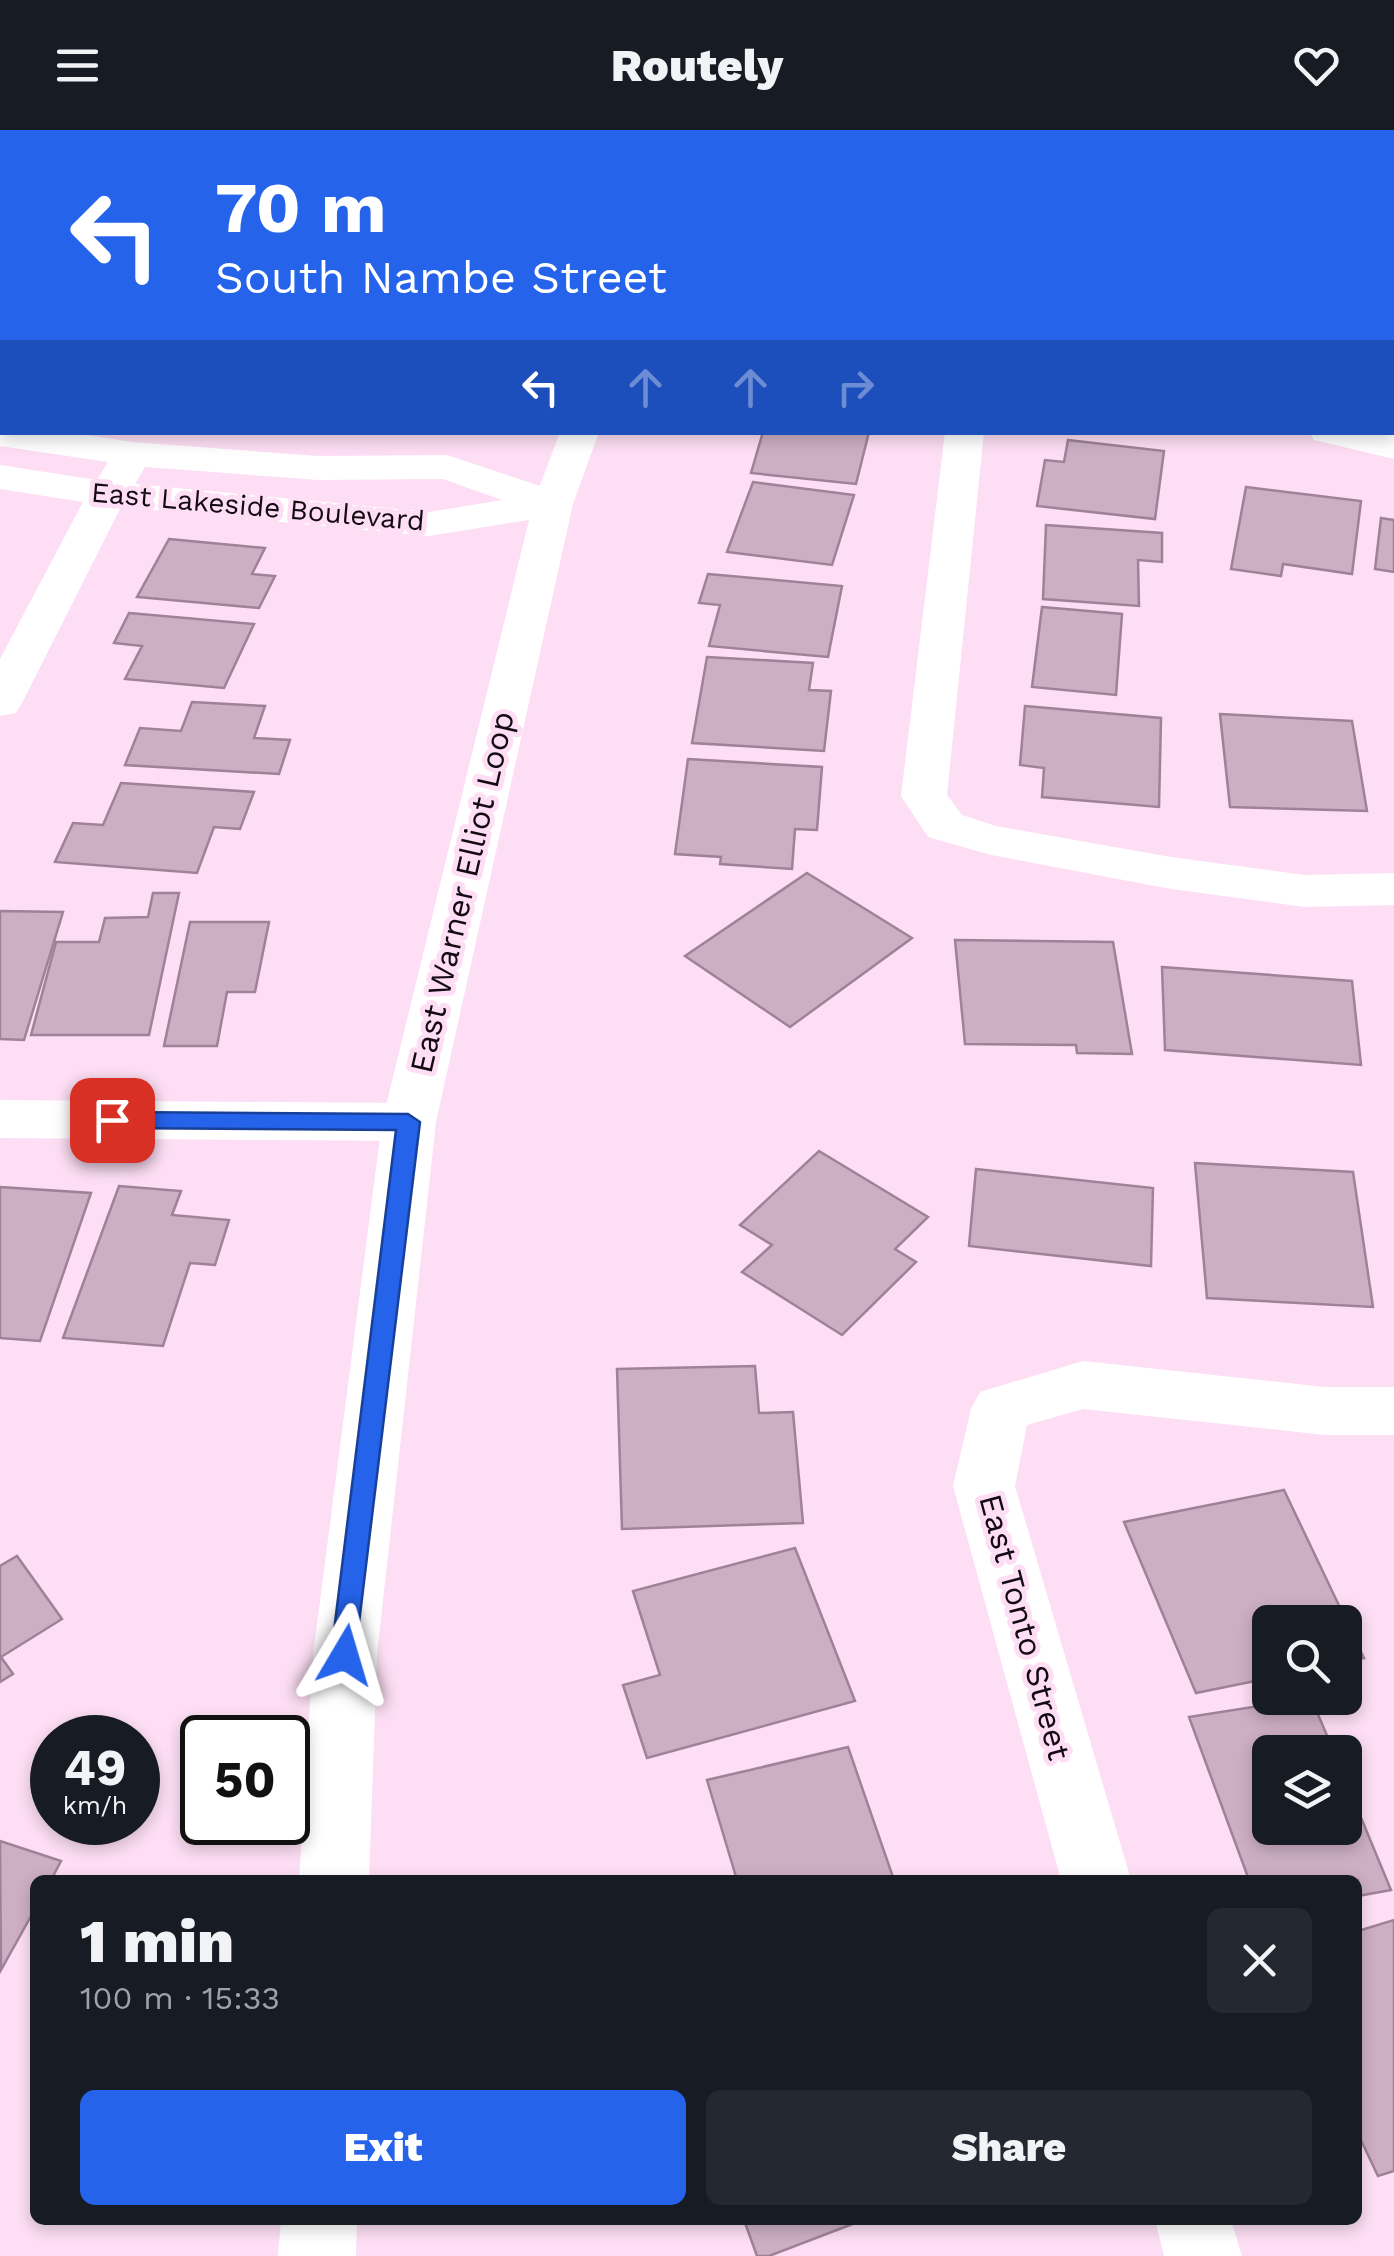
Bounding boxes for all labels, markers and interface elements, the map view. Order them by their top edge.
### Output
icon: menu [50,38,105,93]
icon: heart [1289,38,1344,93]
text: Routely [611,39,783,92]
text: 70 m [215,167,387,249]
icon: left [50,170,180,300]
text: South Nambe Street [215,251,667,304]
icon: left [513,360,568,415]
icon: ahead [618,360,673,415]
icon: ahead [723,360,778,415]
icon: right [828,360,883,415]
street label: East Lakeside Boulevard [90,475,426,538]
street label: East Warner Elliot Loop [402,707,522,1077]
pin [70,1078,155,1163]
icon: arrive [85,1093,140,1148]
street label: East Tonto Street [971,1490,1079,1764]
position arrow [293,1603,397,1707]
map controls [1252,1605,1362,1845]
button: search [1252,1605,1362,1715]
speed limit sign: 50 [180,1715,310,1845]
button: layers [1252,1735,1362,1845]
text: 49 [63,1738,127,1797]
text: km/h [63,1791,127,1820]
text: 1 min [80,1906,234,1977]
button: close [1207,1908,1312,2013]
text: 100 m · 15:33 [80,1979,280,2017]
button: Exit [80,2090,686,2205]
button: Share [706,2090,1312,2205]

